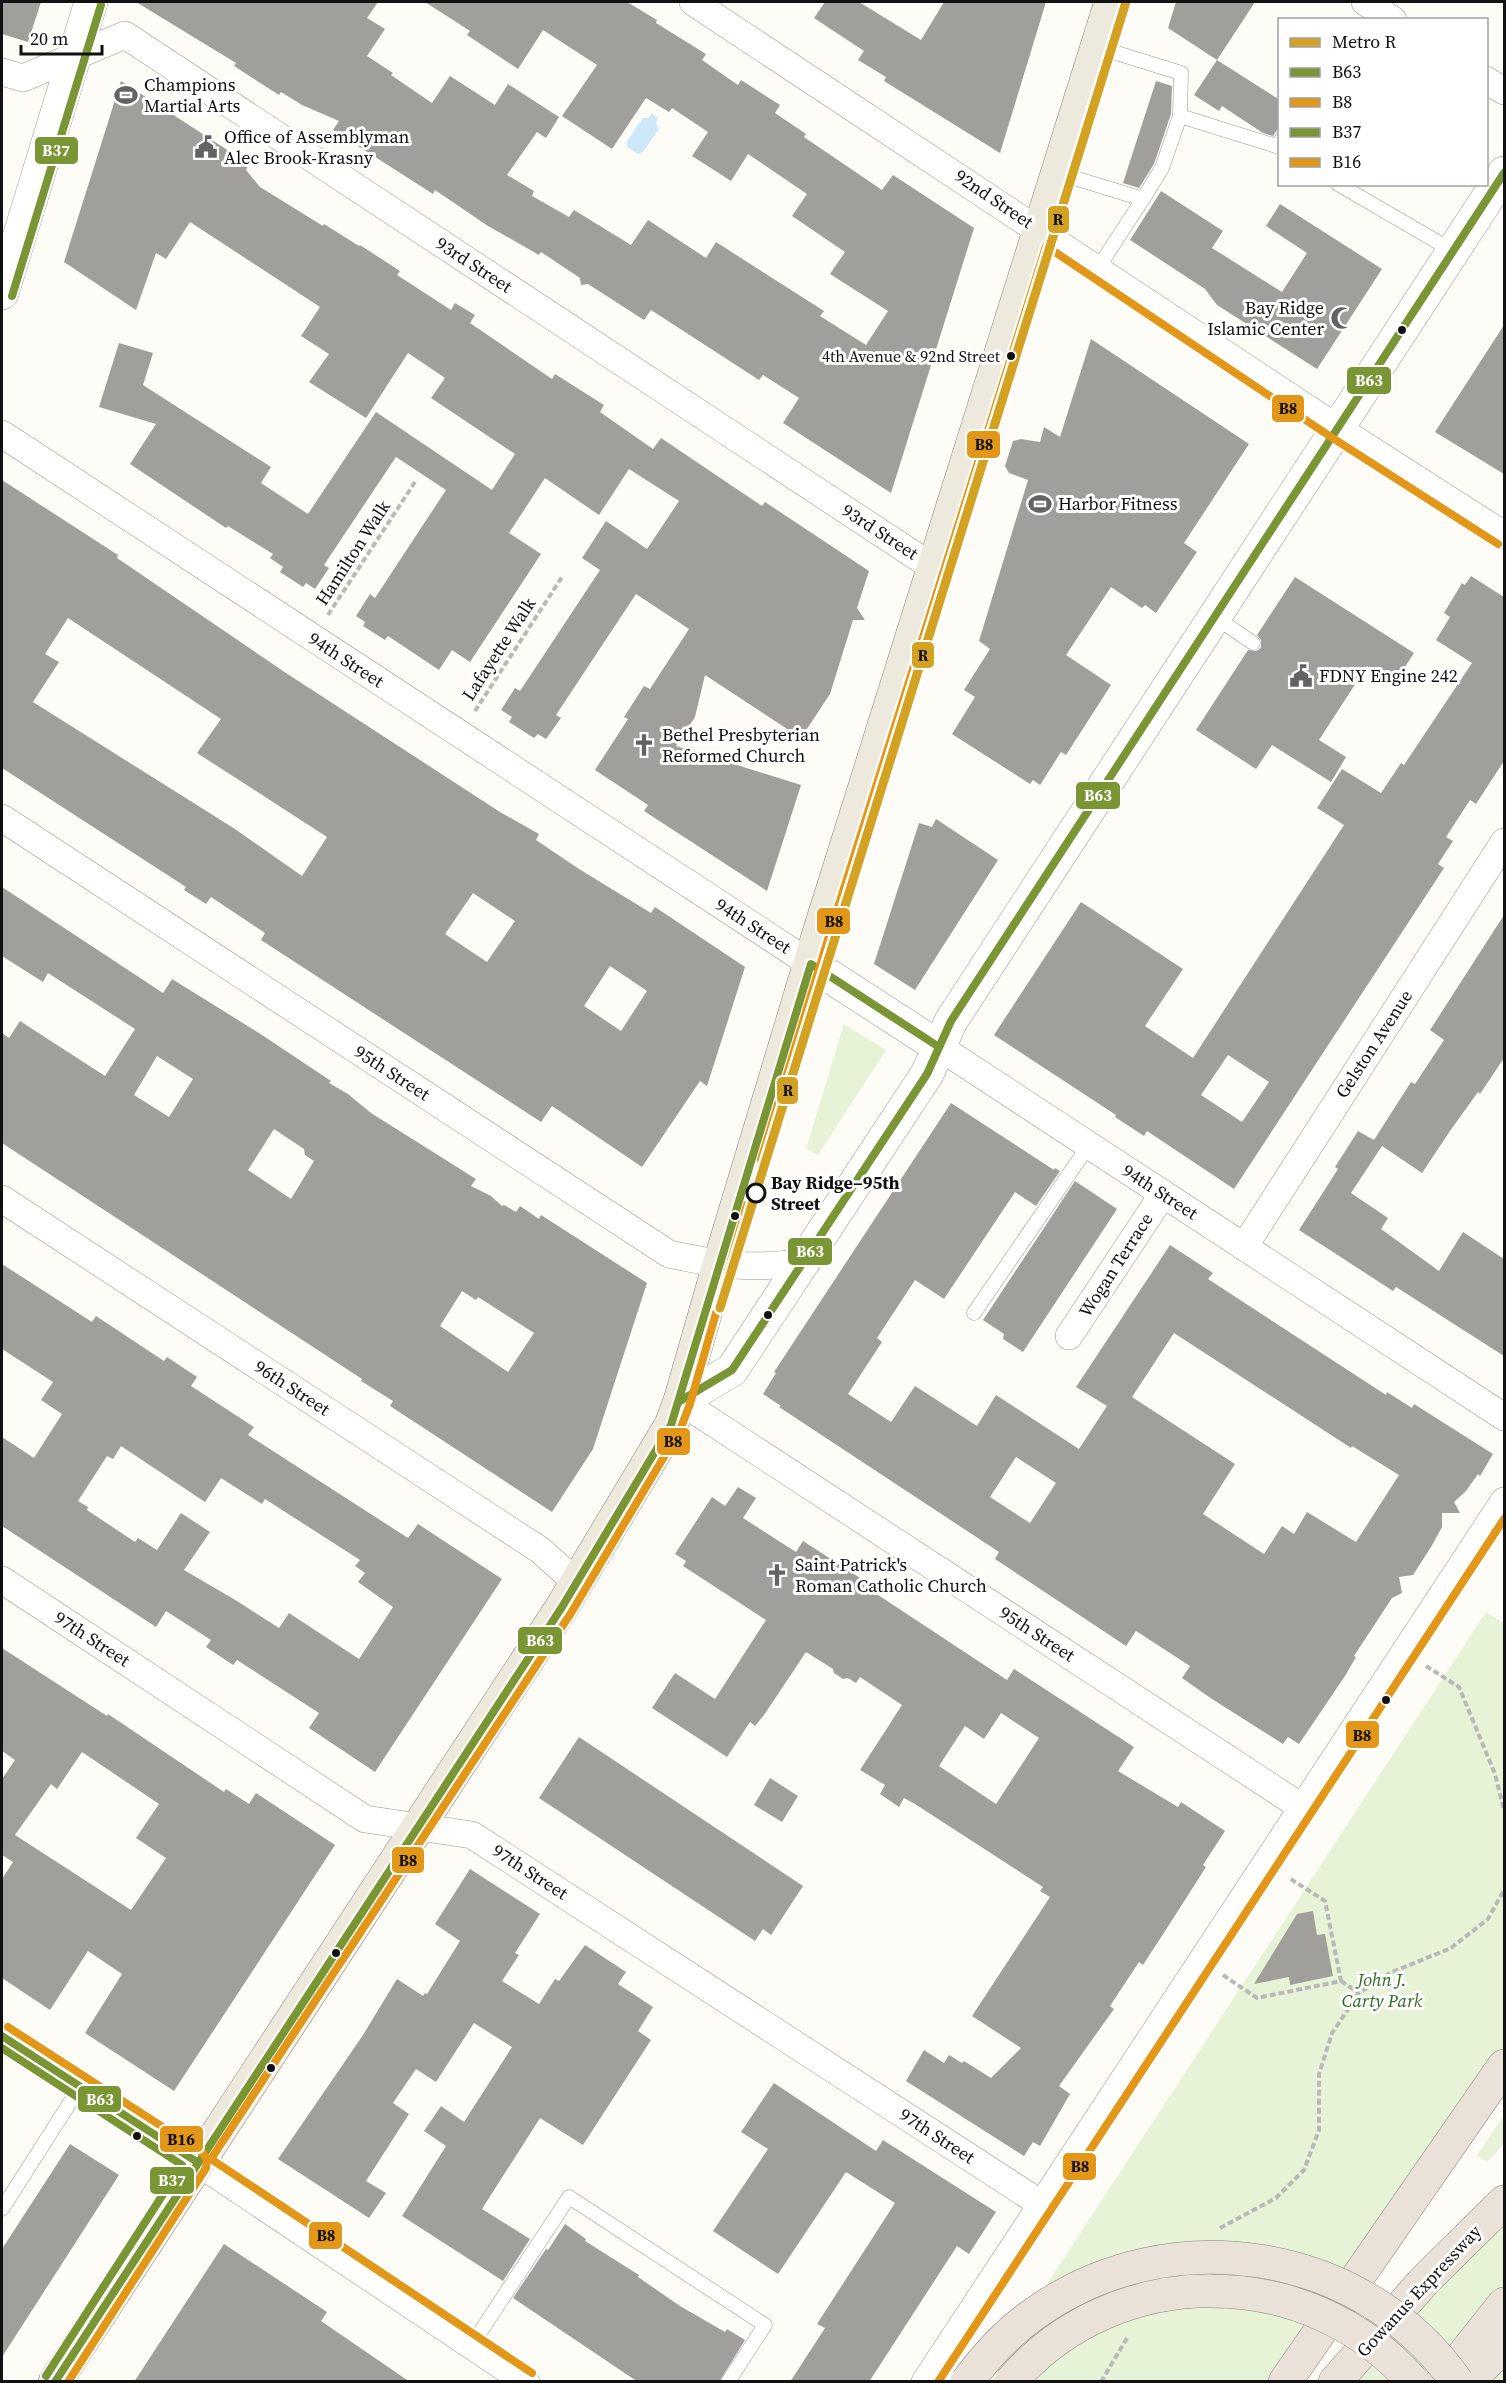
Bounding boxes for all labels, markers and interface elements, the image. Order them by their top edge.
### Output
scale bar [21,18,102,56]
legend [1278,18,1488,186]
text: 20 m [30,26,68,51]
text: Metro R [1332,29,1396,54]
text: B63 [1332,59,1361,84]
place label: Champions Martial Arts [144,72,241,118]
sports icon: Champions Martial Arts [113,82,139,108]
text: B8 [1332,89,1352,114]
text: B37 [1332,119,1361,144]
place label: Office of Assemblyman Alec Brook-Krasny [224,124,410,170]
public building icon: Office of Assemblyman Alec Brook-Krasny [193,134,219,160]
line badge: B37 [34,136,79,165]
text: B37 [42,139,70,161]
text: B16 [1332,149,1361,174]
street label: 92nd Street [950,163,1039,234]
line badge: R [1047,205,1070,234]
text: R [1053,208,1064,230]
street label: 93rd Street [431,231,517,299]
place label: Bay Ridge Islamic Center [1207,295,1324,341]
mosque icon: Bay Ridge Islamic Center [1329,305,1355,331]
unlabelled marker [1396,324,1408,336]
place label: 4th Avenue & 92nd Street [822,345,1001,367]
marker: 4th Avenue & 92nd Street [1005,350,1017,362]
line badge: B63 [1346,366,1392,395]
text: B63 [1355,369,1383,391]
line badge: B8 [1271,394,1305,423]
text: B8 [1278,397,1298,419]
line badge: B8 [966,430,1001,459]
text: B8 [974,433,994,455]
sports icon: Harbor Fitness [1027,491,1053,517]
place label: Harbor Fitness [1058,491,1178,516]
street label: Hamilton Walk [309,495,396,610]
street label: 93rd Street [837,498,923,566]
street label: Lafayette Walk [456,592,541,705]
street label: 94th Street [304,626,389,693]
line badge: R [911,641,935,669]
text: R [918,644,929,666]
public building icon: FDNY Engine 242 [1288,663,1314,689]
place label: FDNY Engine 242 [1319,663,1458,688]
place label: Bethel Presbyterian Reformed Church [662,722,820,768]
church icon: Bethel Presbyterian Reformed Church [631,732,657,758]
line badge: B63 [1075,781,1121,810]
text: B63 [1084,784,1112,806]
street label: 94th Street [711,892,796,959]
line badge: B8 [816,907,851,935]
text: B8 [824,910,844,932]
street label: Gelston Avenue [1329,985,1418,1103]
street label: 95th Street [350,1039,435,1106]
line badge: R [776,1076,799,1105]
text: R [783,1079,794,1101]
street label: 94th Street [1118,1158,1203,1225]
place label: Bay Ridge–95th Street [771,1170,900,1216]
marker: Bay Ridge–95th Street [746,1183,766,1203]
street label: Wogan Terrace [1073,1208,1159,1322]
unlabelled marker [729,1210,741,1222]
line badge: B63 [787,1237,833,1266]
text: B63 [796,1240,824,1262]
unlabelled marker [762,1309,774,1321]
street label: 96th Street [250,1354,335,1421]
line badge: B8 [656,1427,691,1456]
text: B8 [663,1430,683,1452]
place label: Saint Patrick's Roman Catholic Church [795,1552,987,1598]
church icon: Saint Patrick's Roman Catholic Church [764,1562,790,1588]
street label: 95th Street [995,1600,1080,1667]
street label: 97th Street [50,1605,135,1672]
line badge: B63 [517,1626,563,1655]
text: B63 [526,1629,554,1651]
unlabelled marker [1380,1694,1392,1706]
line badge: B8 [1345,1720,1380,1749]
text: B8 [1352,1724,1372,1746]
street label: 97th Street [488,1838,573,1905]
line badge: B8 [391,1846,425,1874]
text: B8 [398,1849,418,1871]
unlabelled marker [330,1947,342,1959]
park label: John J. Carty Park [1342,1967,1423,2013]
unlabelled marker [265,2062,277,2074]
line badge: B63 [77,2085,122,2113]
text: B63 [86,2088,114,2110]
street label: 97th Street [895,2102,980,2169]
line badge: B16 [159,2125,204,2153]
text: B16 [167,2128,195,2150]
unlabelled marker [131,2130,143,2142]
line badge: B8 [1062,2152,1097,2181]
text: B8 [1070,2155,1090,2177]
line badge: B37 [149,2166,195,2195]
text: B37 [158,2169,186,2191]
street label: Gowanus Expressway [1351,2219,1487,2362]
line badge: B8 [308,2221,343,2250]
text: B8 [316,2224,336,2246]

